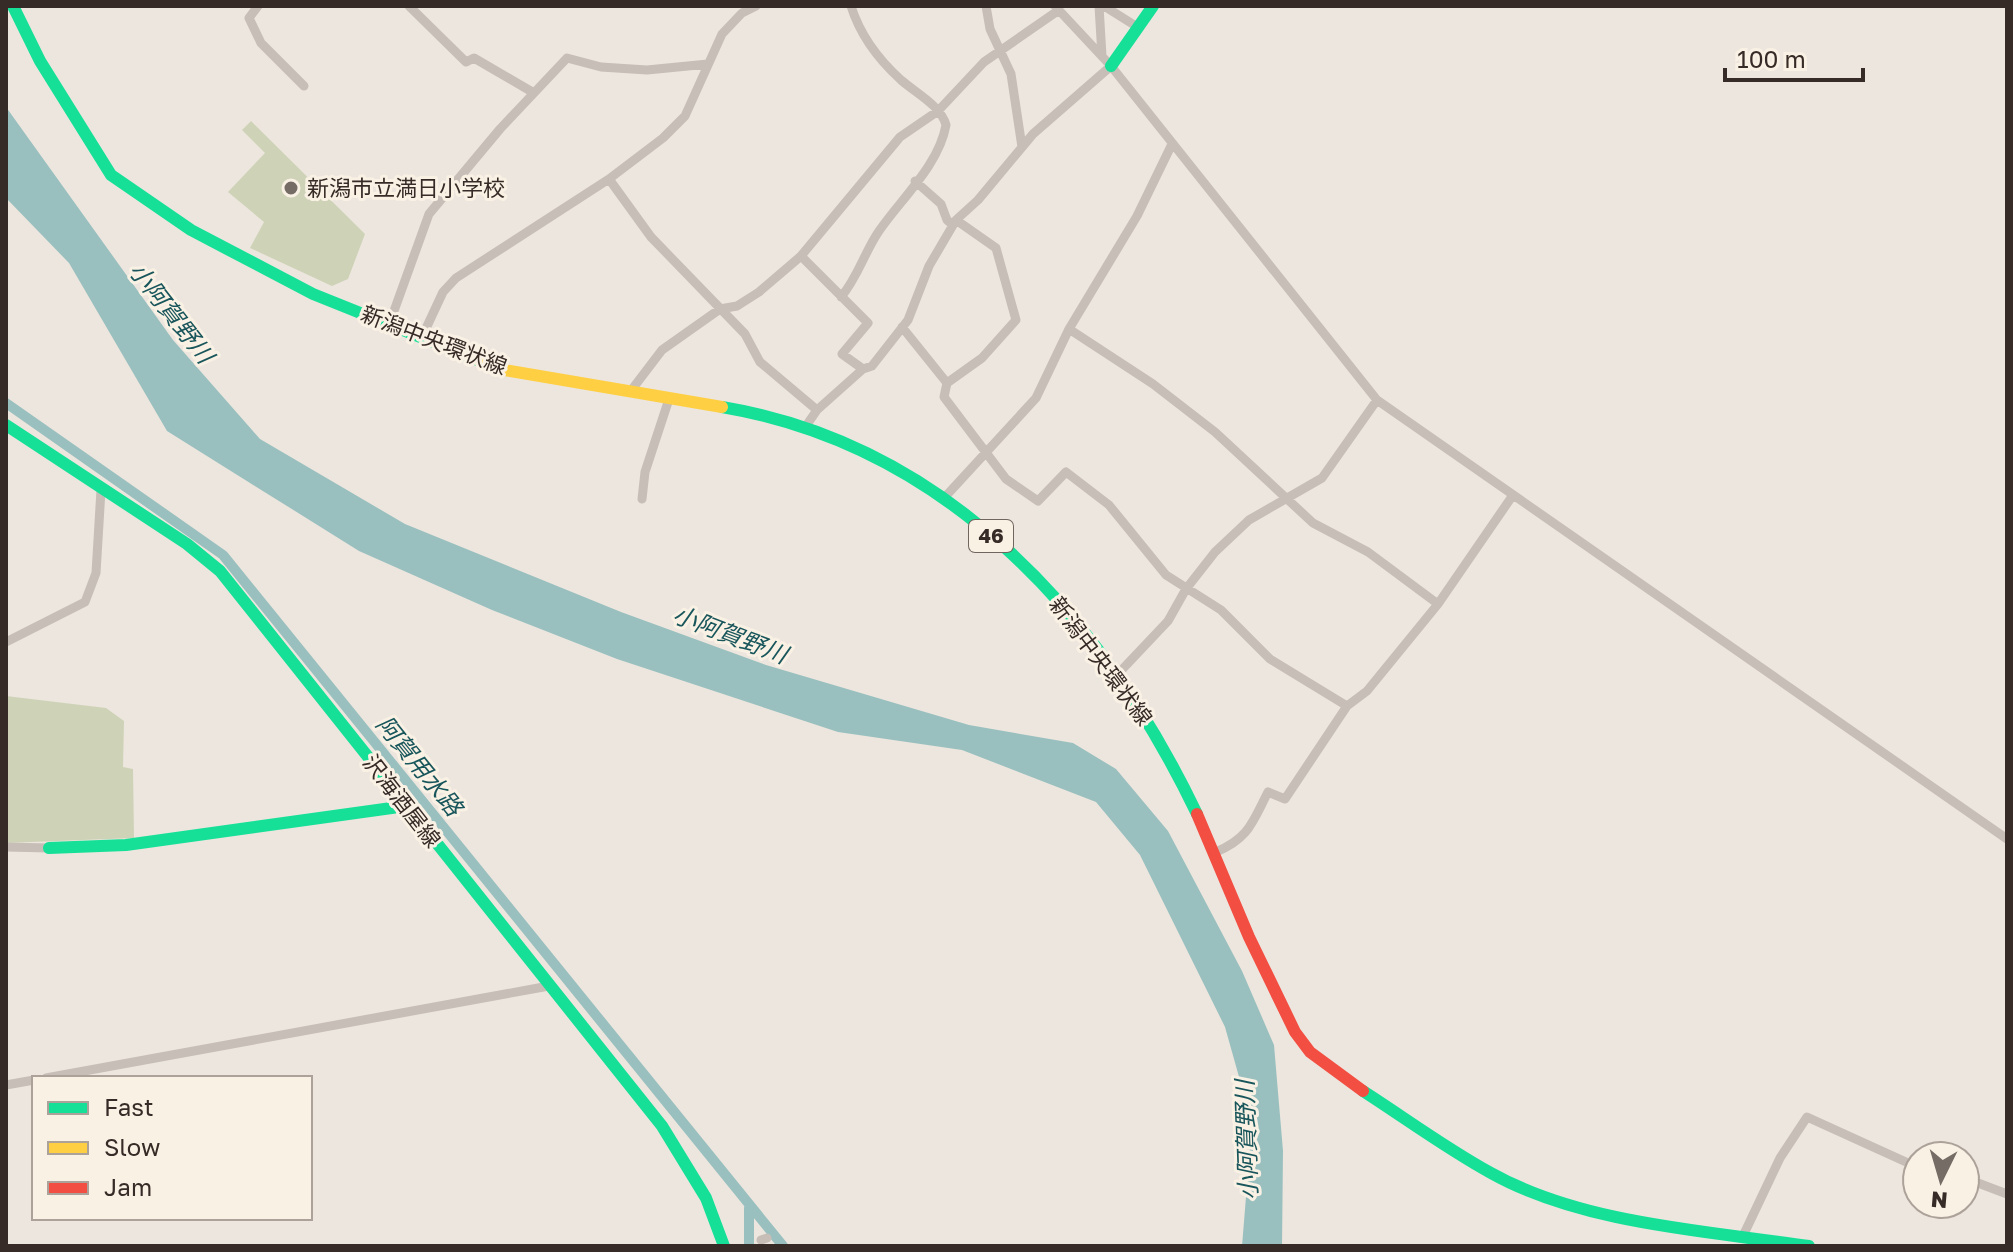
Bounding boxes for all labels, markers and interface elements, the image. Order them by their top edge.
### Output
scale bar [1725,32,1863,82]
text: 100 m [1737,44,1806,73]
place label: 新潟市立満日小学校 [307,174,505,201]
marker: 新潟市立満日小学校 [282,179,300,197]
water label: 小阿賀野川 [124,256,222,371]
street label: 新潟中央環状線 [357,299,511,380]
road number: 46 [969,520,1013,552]
street label: 新潟中央環状線 [1044,591,1159,730]
water label: 小阿賀野川 [669,599,795,670]
water label: 阿賀用水路 [371,709,470,822]
street label: 沢海酒屋線 [358,749,447,852]
legend [32,1076,312,1220]
water label: 小阿賀野川 [1229,1077,1262,1201]
text: Fast [104,1092,154,1121]
text: Slow [104,1132,160,1161]
north arrow [1901,1140,1981,1220]
text: Jam [104,1172,152,1201]
text: N [1930,1186,1949,1215]

